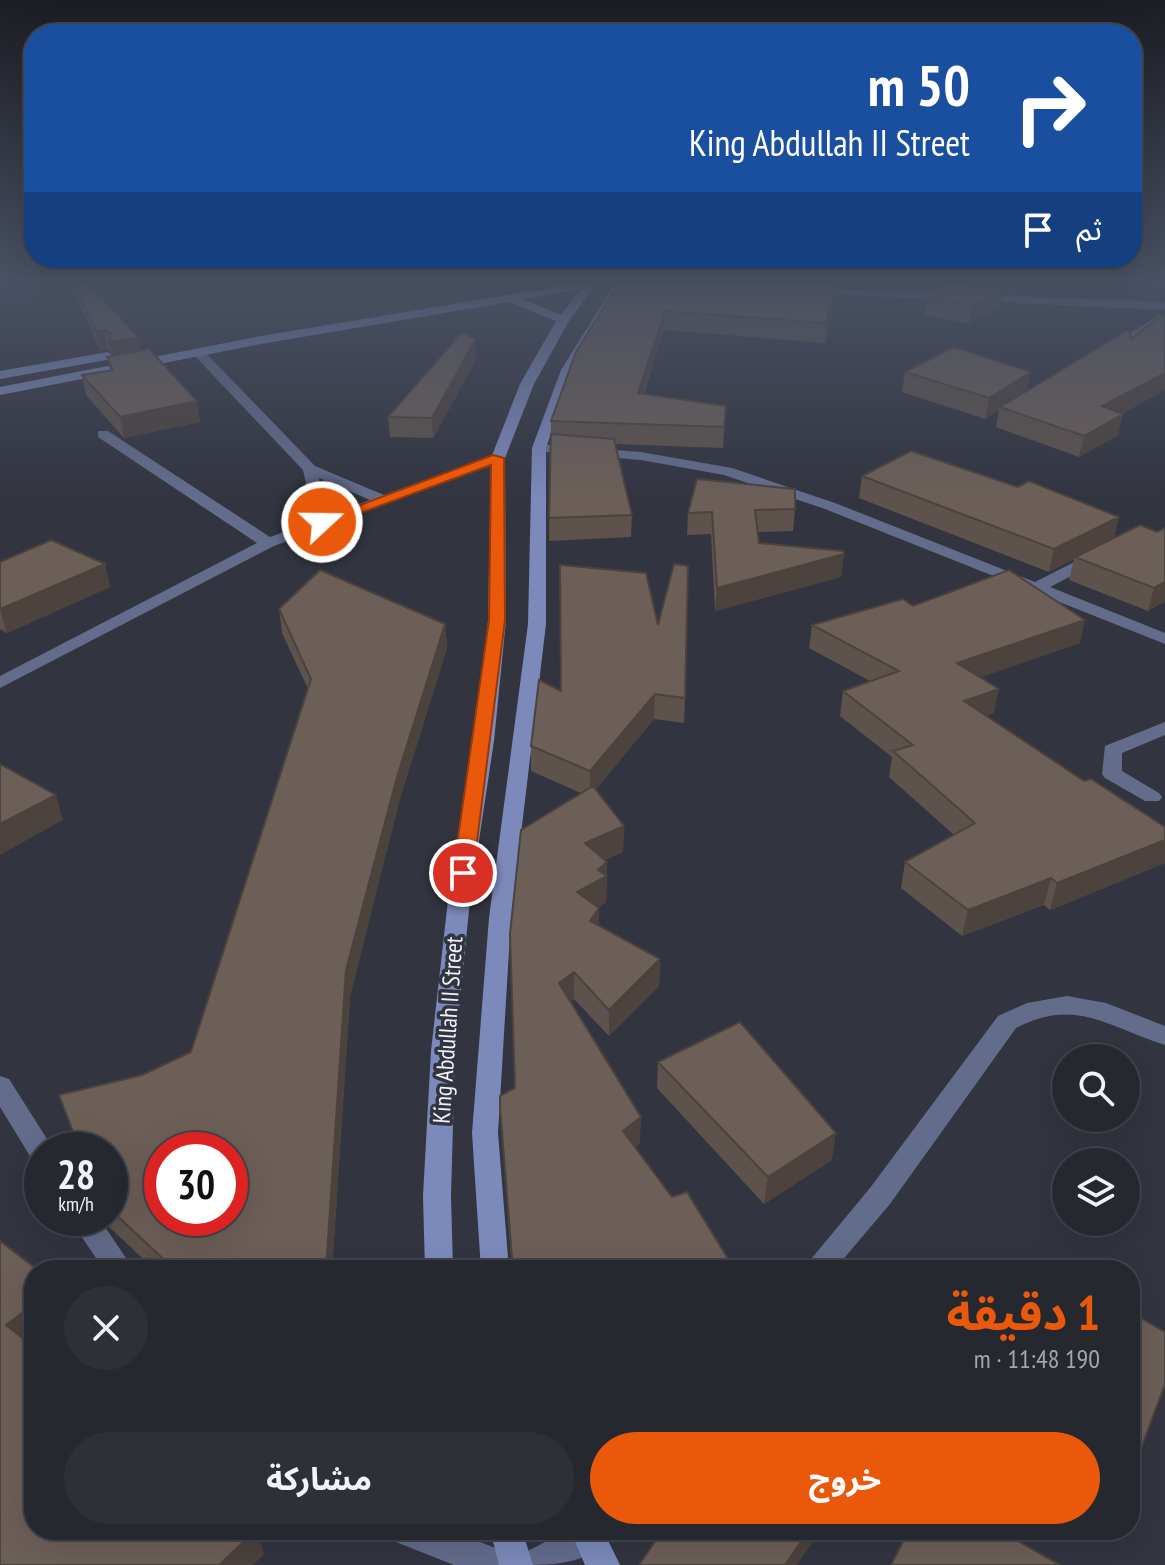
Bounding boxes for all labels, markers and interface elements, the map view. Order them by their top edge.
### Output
text: 50 m [868,49,970,121]
icon: right [998,56,1102,160]
text: King Abdullah II Street [689,119,970,166]
icon: arrive [1016,208,1060,252]
text: ثم [1076,209,1102,248]
position arrow [280,480,364,564]
pin [429,839,497,907]
icon: arrive [441,851,485,895]
street label: King Abdullah II Street [426,935,470,1124]
map controls [1052,1044,1140,1236]
button: search [1052,1044,1140,1132]
speed limit sign: 30 [144,1132,248,1236]
text: 28 [57,1148,95,1200]
button: layers [1052,1148,1140,1236]
text: km/h [58,1191,94,1217]
text: 1 دقيقة [946,1281,1100,1343]
button: close [64,1286,148,1370]
text: 190 m · 11:48 [974,1342,1100,1375]
button: مشاركة [64,1432,574,1524]
button: خروج [590,1432,1100,1524]

